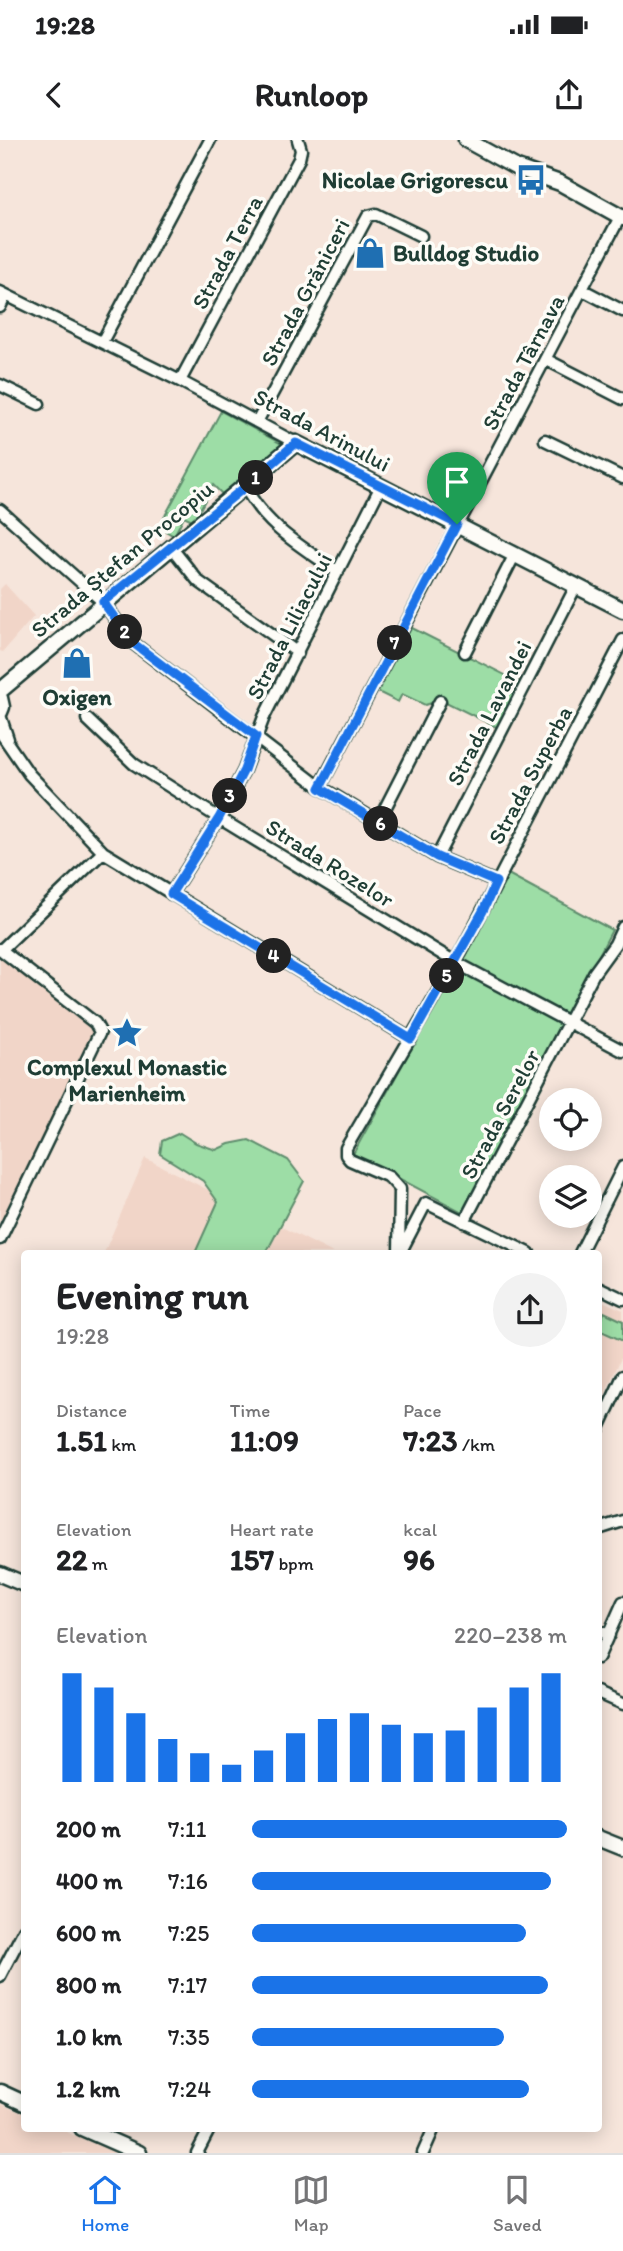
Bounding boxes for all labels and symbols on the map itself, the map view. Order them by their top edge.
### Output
bus stop icon: Nicolae Grigorescu [514,163,548,197]
place label: Nicolae Grigorescu [322,166,508,194]
street label: Strada Terra [185,190,269,314]
street label: Strada Grăniceri [254,213,356,371]
shop icon: Bulldog Studio [353,236,387,270]
place label: Bulldog Studio [393,239,539,267]
street label: Strada Târnava [475,289,571,435]
street label: Strada Arinului [249,382,395,478]
pin [427,452,487,524]
pin: 1 [238,460,274,496]
street label: Strada Ștefan Procopiu [25,474,219,643]
street label: Strada Liliacului [240,548,338,704]
pin: 2 [108,615,142,650]
pin: 7 [378,626,412,660]
street label: Strada Lavandei [440,636,538,790]
shop icon: Oxigen [60,646,94,680]
place label: Oxigen [42,683,113,711]
street label: Strada Superba [482,701,578,849]
pin: 3 [212,778,247,814]
pin: 6 [364,806,398,842]
street label: Strada Rozelor [261,813,399,913]
pin: 4 [256,938,292,974]
pin: 5 [430,958,464,994]
place icon: Complexul Monastic Marienheim [110,1016,144,1050]
street label: Strada Serelor [454,1044,546,1184]
place label: Complexul Monastic Marienheim [27,1053,227,1107]

